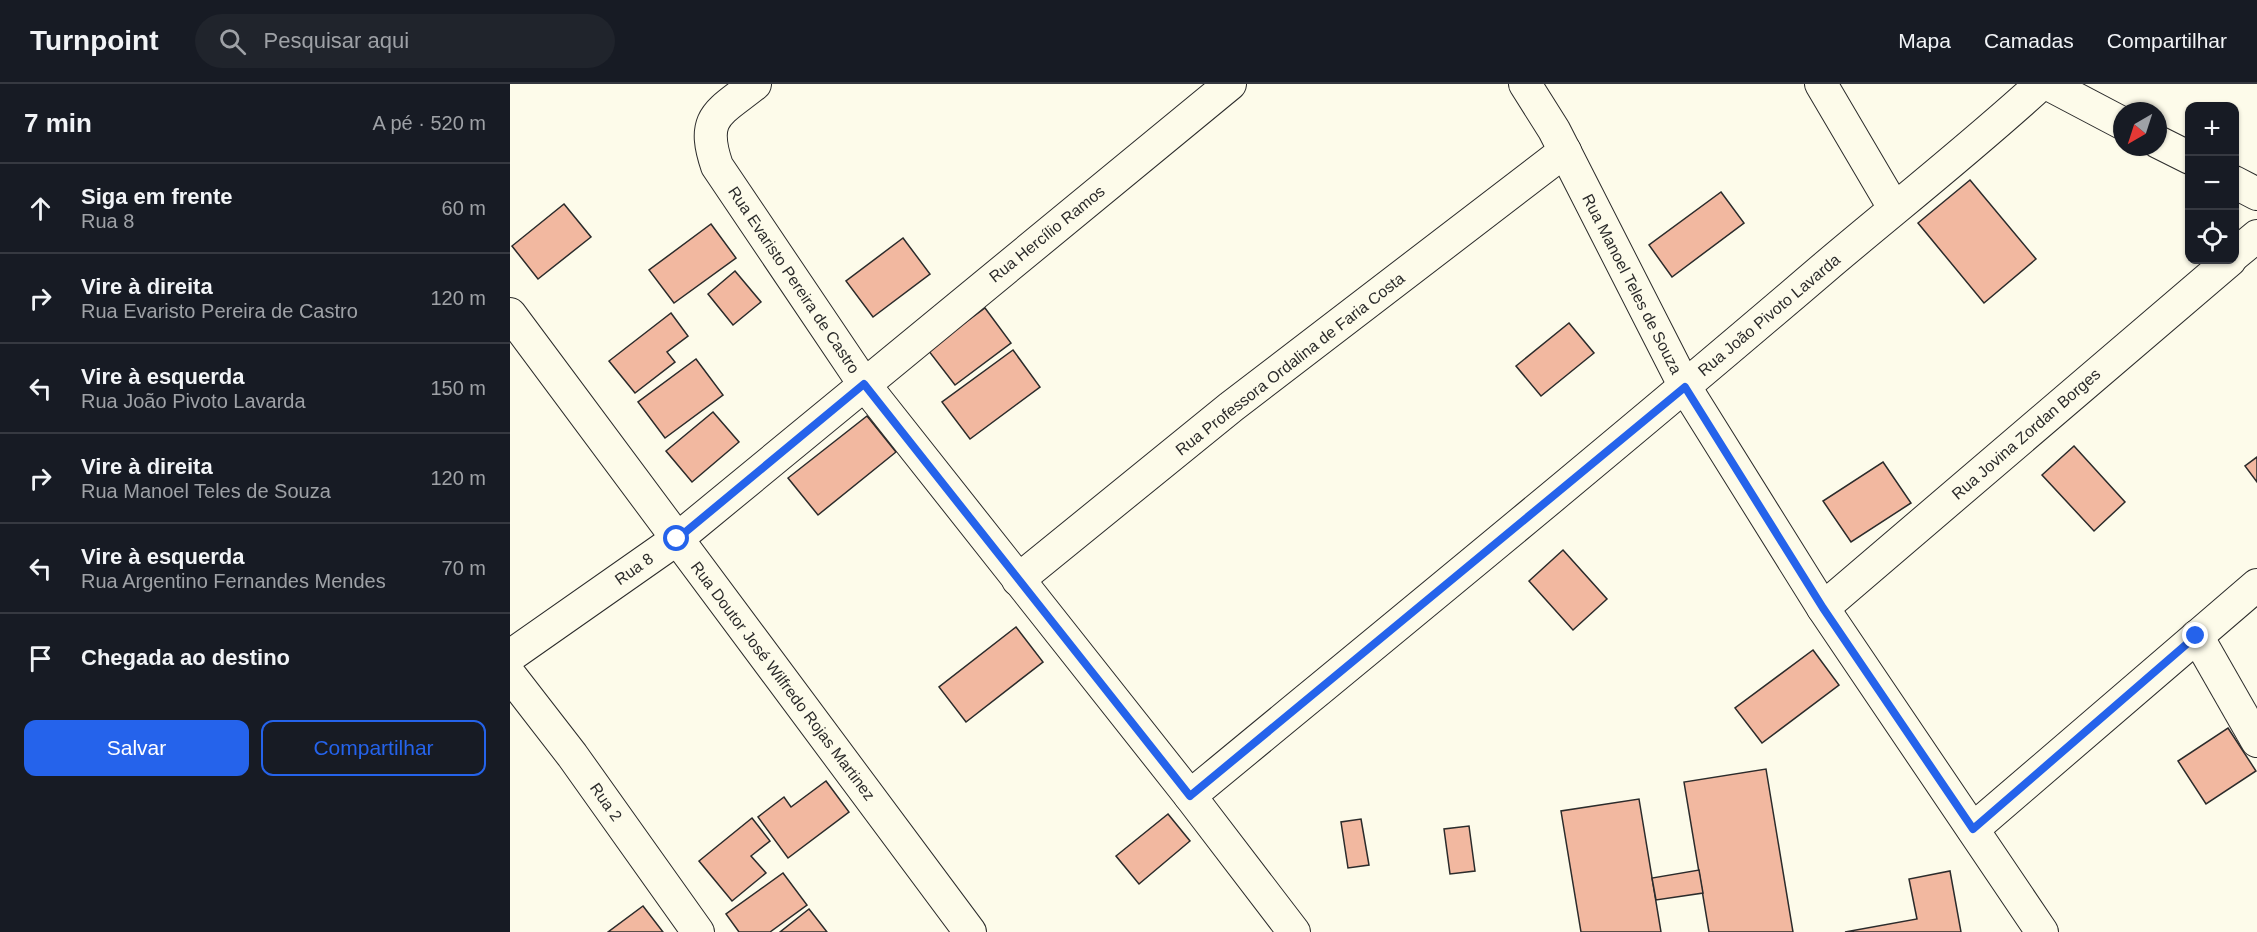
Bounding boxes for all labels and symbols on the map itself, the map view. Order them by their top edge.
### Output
north arrow [2113,102,2167,156]
street label: Rua Hercílio Ramos [986,182,1108,286]
street label: Rua Evaristo Pereira de Castro [725,183,863,377]
street label: Rua Manoel Teles de Souza [1579,191,1685,377]
street label: Rua João Pivoto Lavarda [1695,251,1843,379]
street label: Rua Professora Ordalina de Faria Costa [1172,269,1408,459]
street label: Rua Jovina Zordan Borges [1949,365,2103,503]
route start [663,525,689,551]
street label: Rua 8 [612,550,656,588]
street label: Rua Doutor José Wilfredo Rojas Martinez [688,558,878,804]
route end [2182,622,2208,648]
street label: Rua 2 [587,780,625,824]

